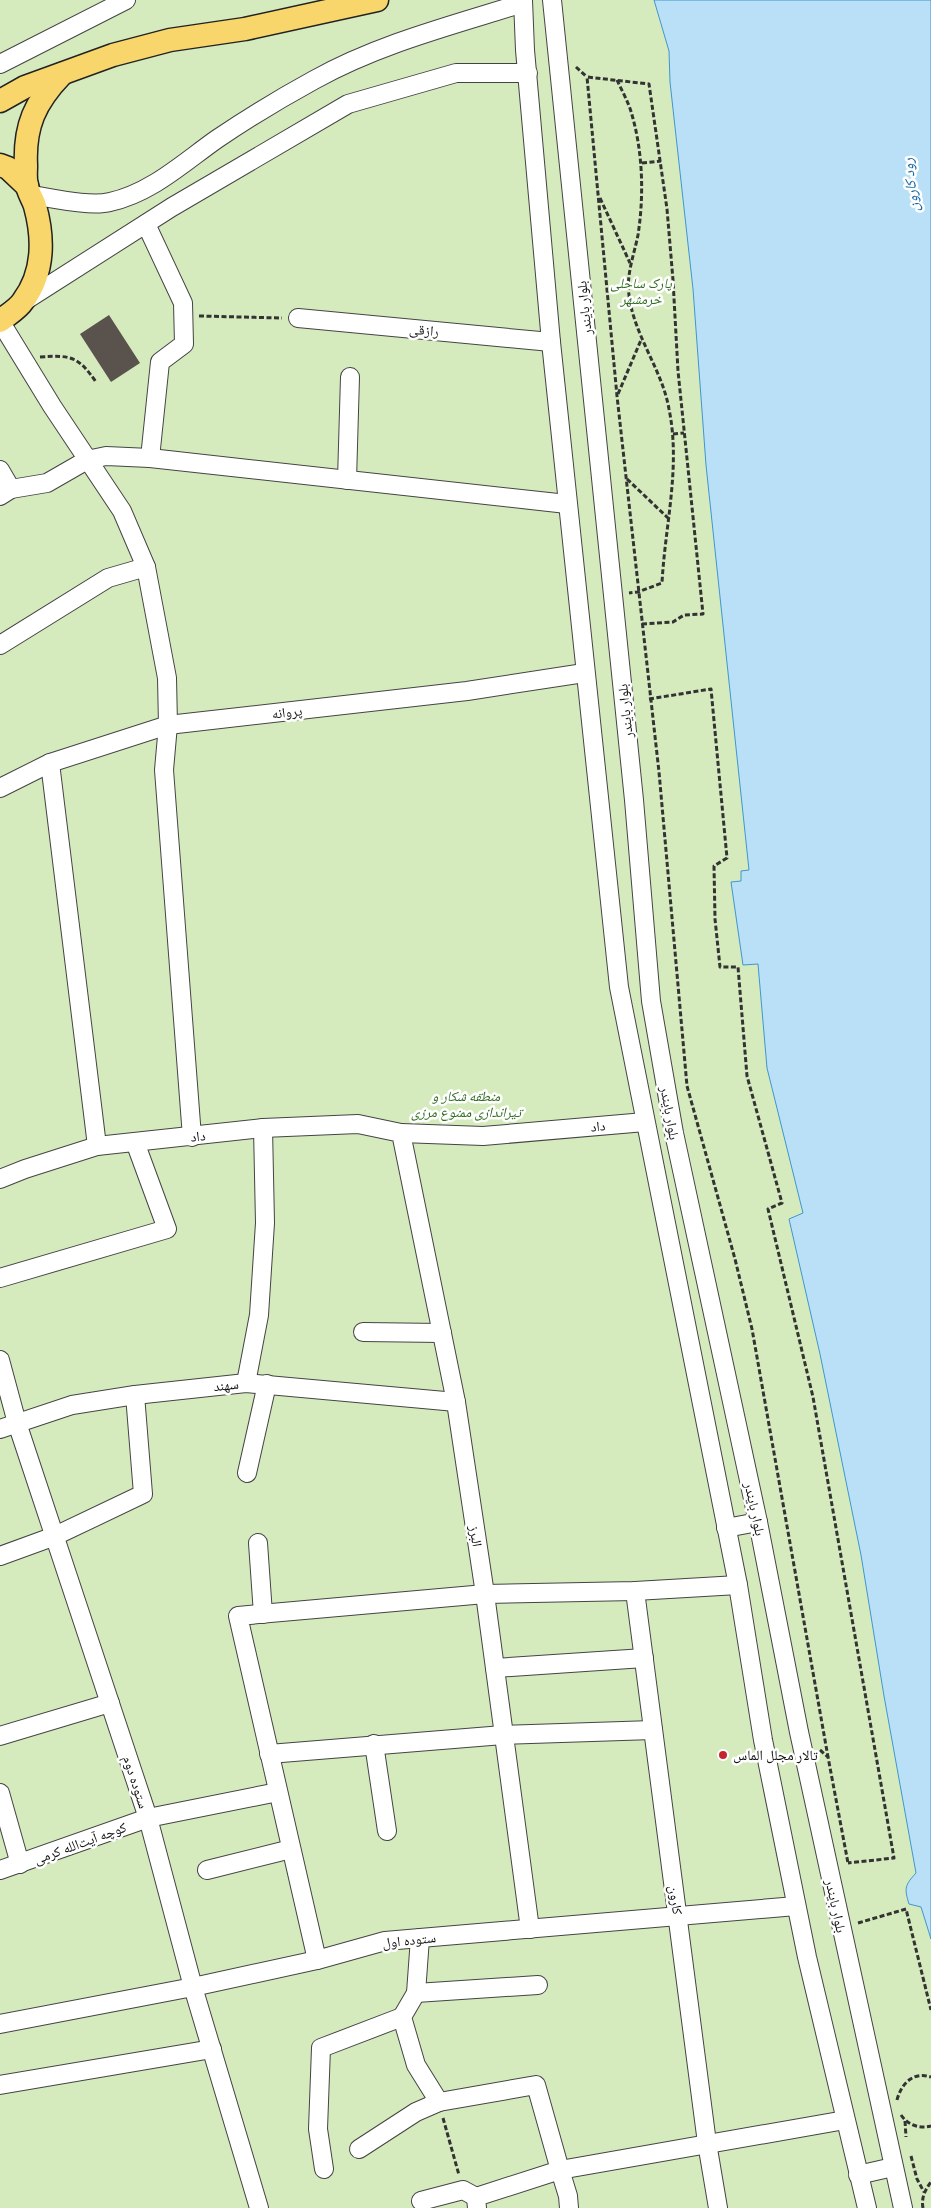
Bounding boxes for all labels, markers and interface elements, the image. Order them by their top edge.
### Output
water label: رود کارون [897,157,923,213]
park label: پارک ساحلی خرمشهر [610,274,672,308]
street label: بلوار بایندر [572,280,596,337]
street label: رازقی [408,320,440,340]
street label: بلوار بایندر [613,683,637,740]
street label: پروانه [271,701,303,723]
street label: بلوار بایندر [656,1084,684,1141]
park label: منطقه شکار و تیراندازی ممنوع مرزی [411,1087,524,1121]
street label: داد [590,1116,606,1136]
street label: داد [190,1126,207,1146]
street label: سهند [212,1375,240,1395]
street label: بلوار بایندر [740,1480,769,1538]
street label: البرز [465,1523,487,1548]
place label: تالار مجلل الماس [733,1746,818,1764]
marker: تالار مجلل الماس [717,1749,729,1761]
street label: ستوده دوم [118,1753,153,1811]
street label: کوچه آیت‌الله کرمی [31,1818,129,1868]
street label: بلوار بایندر [821,1877,850,1935]
street label: کارون [665,1884,687,1916]
street label: ستوده اول [381,1928,437,1952]

